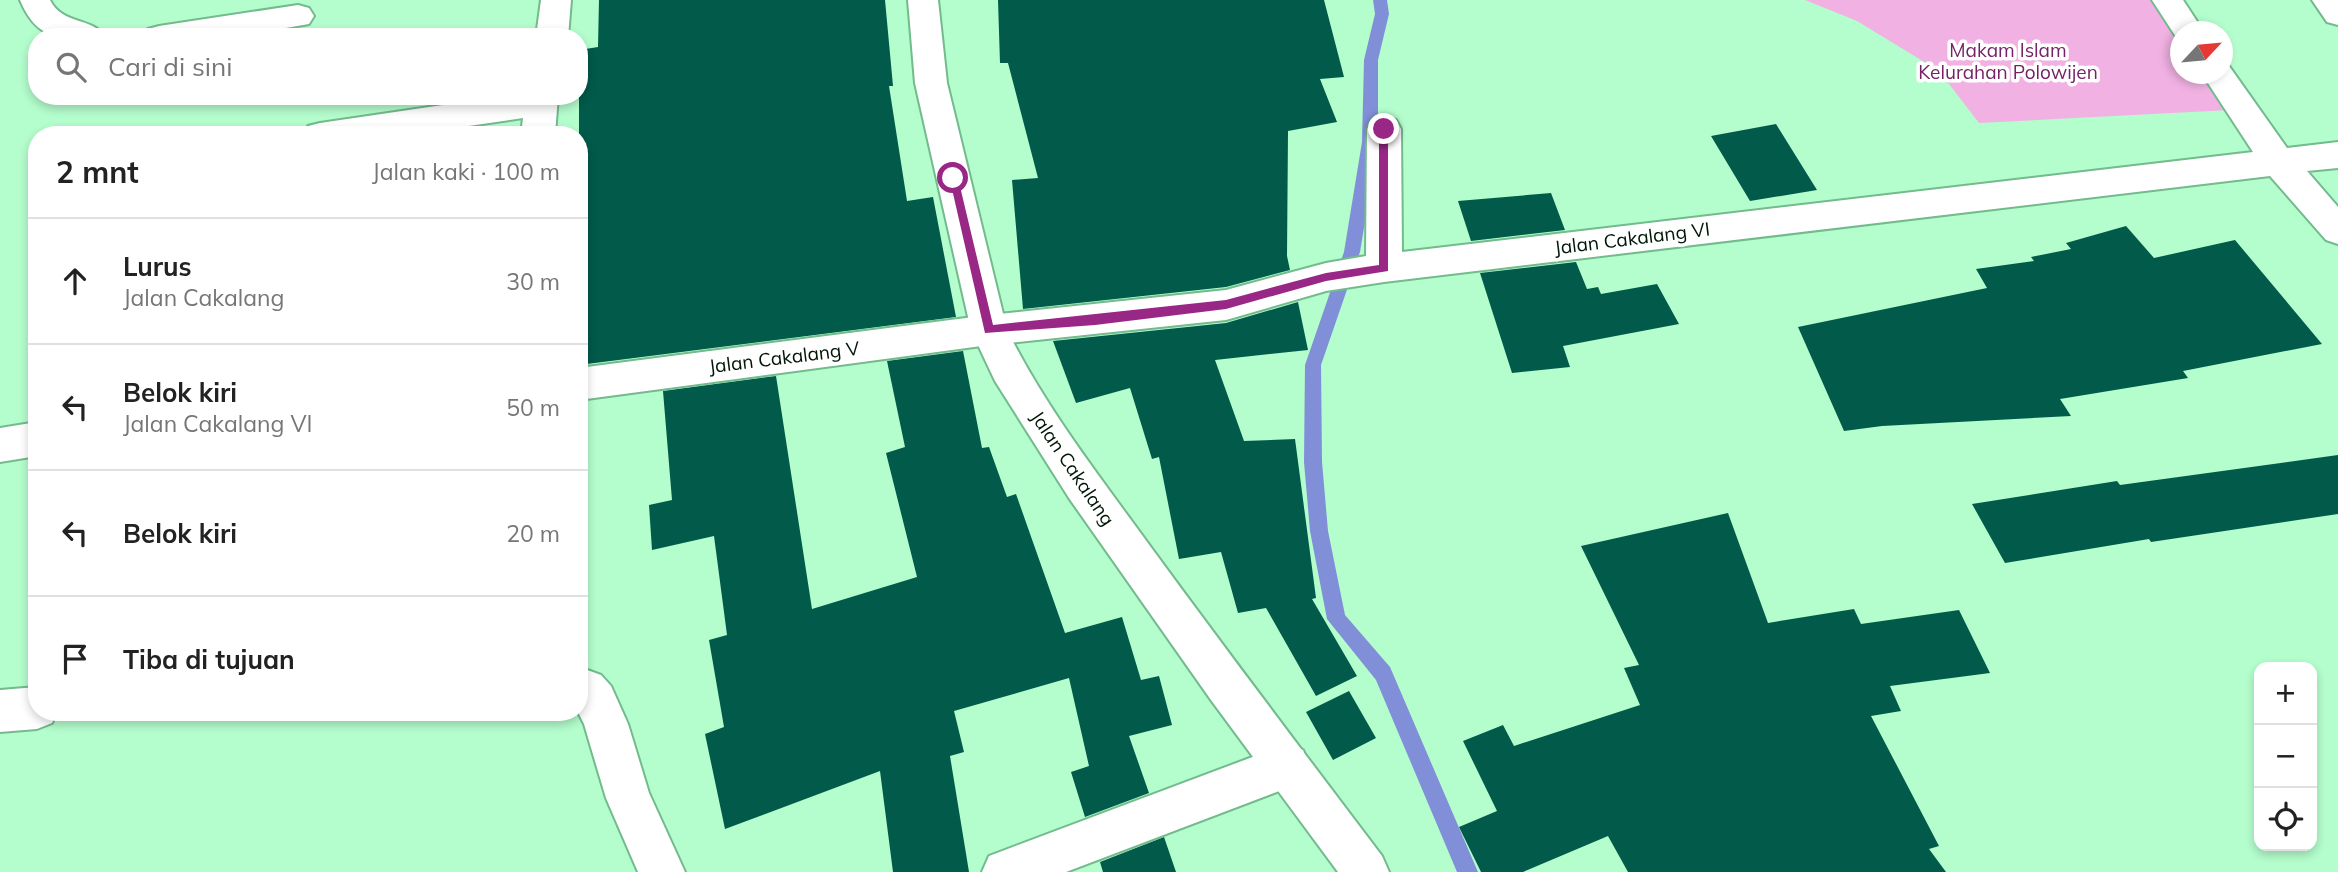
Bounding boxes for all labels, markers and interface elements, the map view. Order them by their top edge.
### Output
north arrow [2170,21,2233,84]
search box [28,28,588,105]
park label: Makam Islam Kelurahan Polowijen [1918,38,2098,84]
icon: search [52,48,90,86]
text: Cari di sini [108,50,232,83]
route end [1368,113,1399,144]
text: 2 mnt [56,153,139,191]
text: Jalan kaki · 100 m [372,157,560,186]
route start [937,162,968,193]
street label: Jalan Cakalang VI [1553,217,1711,259]
text: Lurus [123,250,192,283]
icon: ahead [56,262,94,300]
text: 30 m [506,267,560,296]
text: Jalan Cakalang [123,283,284,312]
street label: Jalan Cakalang V [707,336,861,378]
text: Belok kiri [123,376,237,409]
icon: left [56,388,94,426]
text: 50 m [506,393,560,422]
street label: Jalan Cakalang [1026,406,1120,530]
text: Jalan Cakalang VI [123,409,312,438]
icon: left [56,514,94,552]
text: Belok kiri [123,517,237,550]
text: 20 m [506,519,560,548]
icon: arrive [56,640,94,678]
text: Tiba di tujuan [123,643,295,676]
map controls [2254,662,2317,851]
button: + [2254,662,2317,725]
button: − [2254,725,2317,788]
button: locate [2254,788,2317,851]

